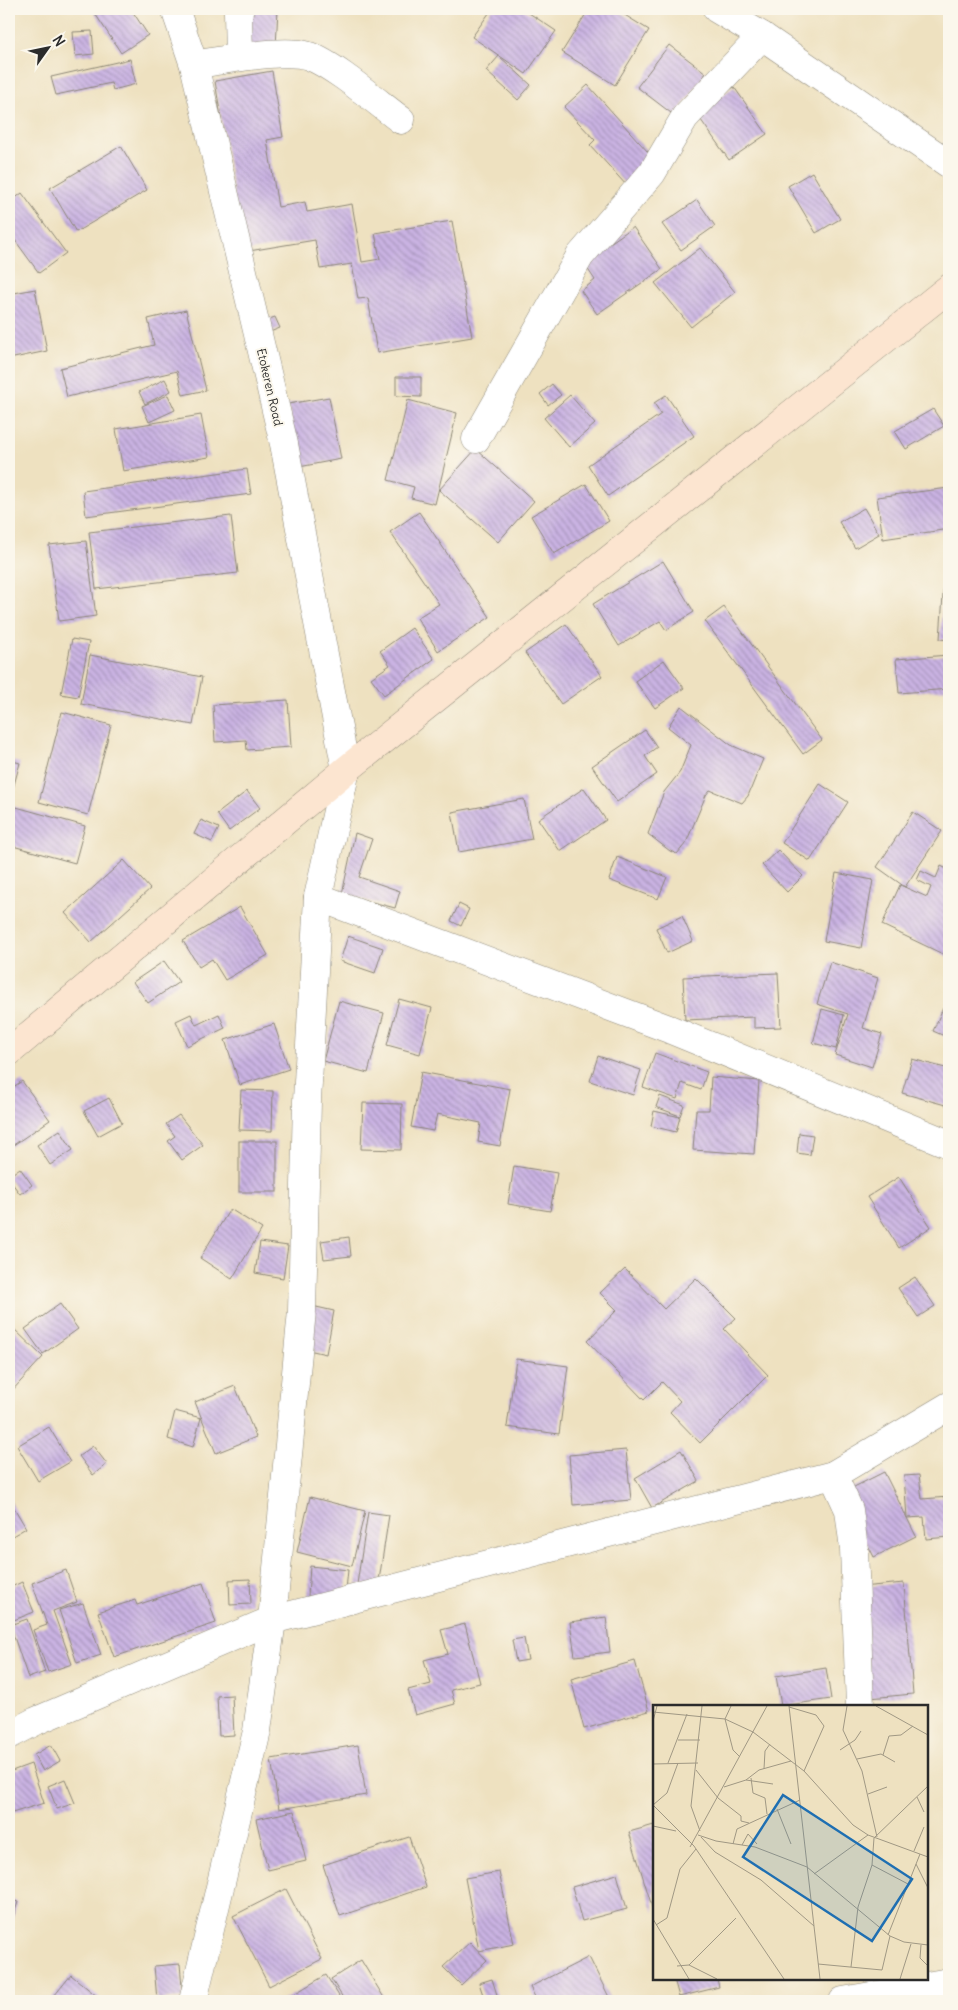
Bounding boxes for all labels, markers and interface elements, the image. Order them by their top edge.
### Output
north arrow [22,22,72,72]
text: N [49,32,69,50]
street label: Etokeren Road [254,347,286,427]
inset map [653,1705,928,1980]

